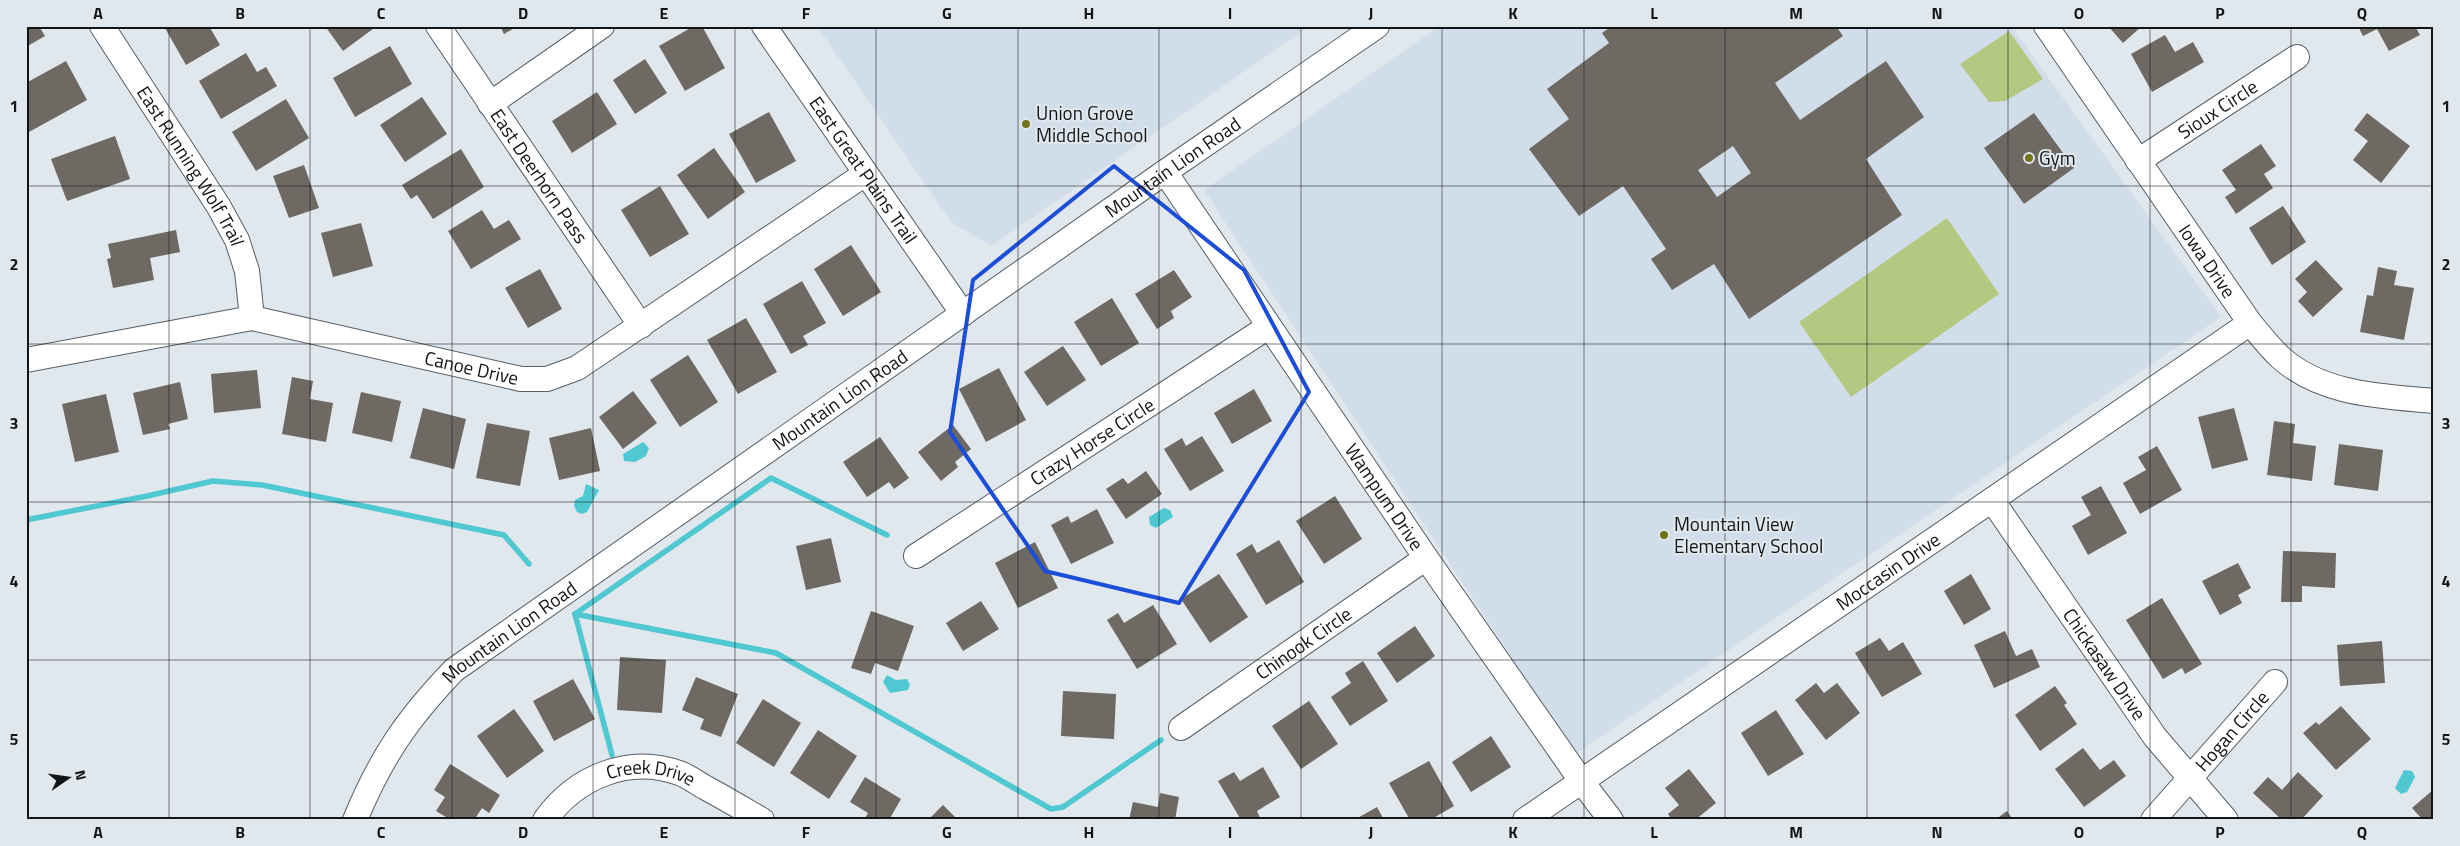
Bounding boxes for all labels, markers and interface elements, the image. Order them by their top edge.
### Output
text: A [93,1,103,25]
text: B [235,1,245,25]
text: C [377,1,386,25]
text: D [518,1,528,25]
text: E [660,1,669,25]
text: F [802,1,811,25]
text: G [942,1,952,25]
text: H [1084,1,1094,25]
text: I [1228,1,1232,25]
text: J [1369,1,1373,25]
text: K [1508,1,1518,25]
text: L [1650,1,1658,25]
text: M [1789,1,1803,25]
text: N [1931,1,1943,25]
text: O [2074,1,2084,25]
text: P [2215,1,2225,25]
text: Q [2357,1,2367,25]
street label: Sioux Circle [2171,72,2263,146]
street label: East Running Wolf Trail [130,80,253,249]
street label: East Great Plains Trail [803,90,925,249]
text: 1 [10,94,18,118]
text: 1 [2442,94,2450,118]
place label: Union Grove Middle School [1036,98,1148,149]
street label: East Deerhorn Pass [484,102,596,249]
street label: Mountain Lion Road [1098,109,1246,224]
marker: Union Grove Middle School [1020,118,1032,130]
place label: Gym [2039,143,2076,172]
marker: Gym [2023,152,2035,164]
street label: Iowa Drive [2172,218,2244,304]
text: 2 [10,252,18,276]
text: 2 [2442,252,2450,276]
street label: Mountain Lion Road [766,342,913,457]
street label: Canoe Drive [422,343,521,392]
street label: Crazy Horse Circle [1024,390,1160,492]
text: 3 [10,411,18,435]
text: 3 [2442,411,2450,435]
street label: Wampum Drive [1338,437,1432,556]
place label: Mountain View Elementary School [1674,509,1823,560]
street label: Moccasin Drive [1830,525,1946,617]
marker: Mountain View Elementary School [1658,529,1670,541]
text: 4 [10,569,19,593]
text: 4 [2442,569,2451,593]
street label: Mountain Lion Road [434,573,582,689]
street label: Chinook Circle [1249,599,1357,686]
street label: Chickasaw Drive [2056,602,2154,726]
street label: Hogan Circle [2188,684,2275,777]
text: 5 [10,727,19,751]
text: 5 [2442,727,2451,751]
street label: Creek Drive [602,752,702,793]
north arrow [42,754,92,804]
text: N [70,768,92,782]
text: A [93,820,103,844]
text: B [235,820,245,844]
text: C [377,820,386,844]
text: D [518,820,528,844]
text: E [660,820,669,844]
text: F [802,820,811,844]
text: G [942,820,952,844]
text: H [1084,820,1094,844]
text: I [1228,820,1232,844]
text: J [1369,820,1373,844]
text: K [1508,820,1518,844]
text: L [1650,820,1658,844]
text: M [1789,820,1803,844]
text: N [1931,820,1943,844]
text: O [2074,820,2084,844]
text: P [2215,820,2225,844]
text: Q [2357,820,2367,844]

